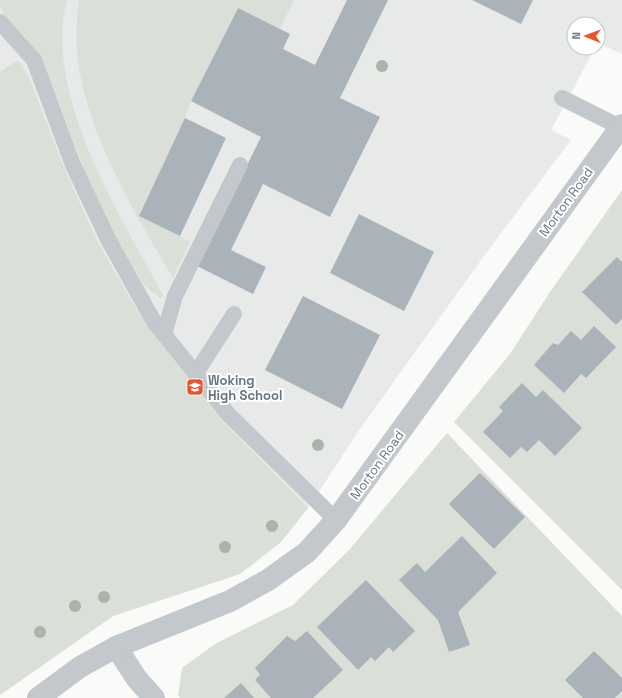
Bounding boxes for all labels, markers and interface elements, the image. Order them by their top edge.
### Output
north arrow [566,16,606,56]
text: N [569,32,583,40]
street label: Morton Road [535,164,597,240]
place label: Woking High School [208,372,282,404]
school or university icon: Woking High School [185,377,205,397]
street label: Morton Road [346,427,408,503]

